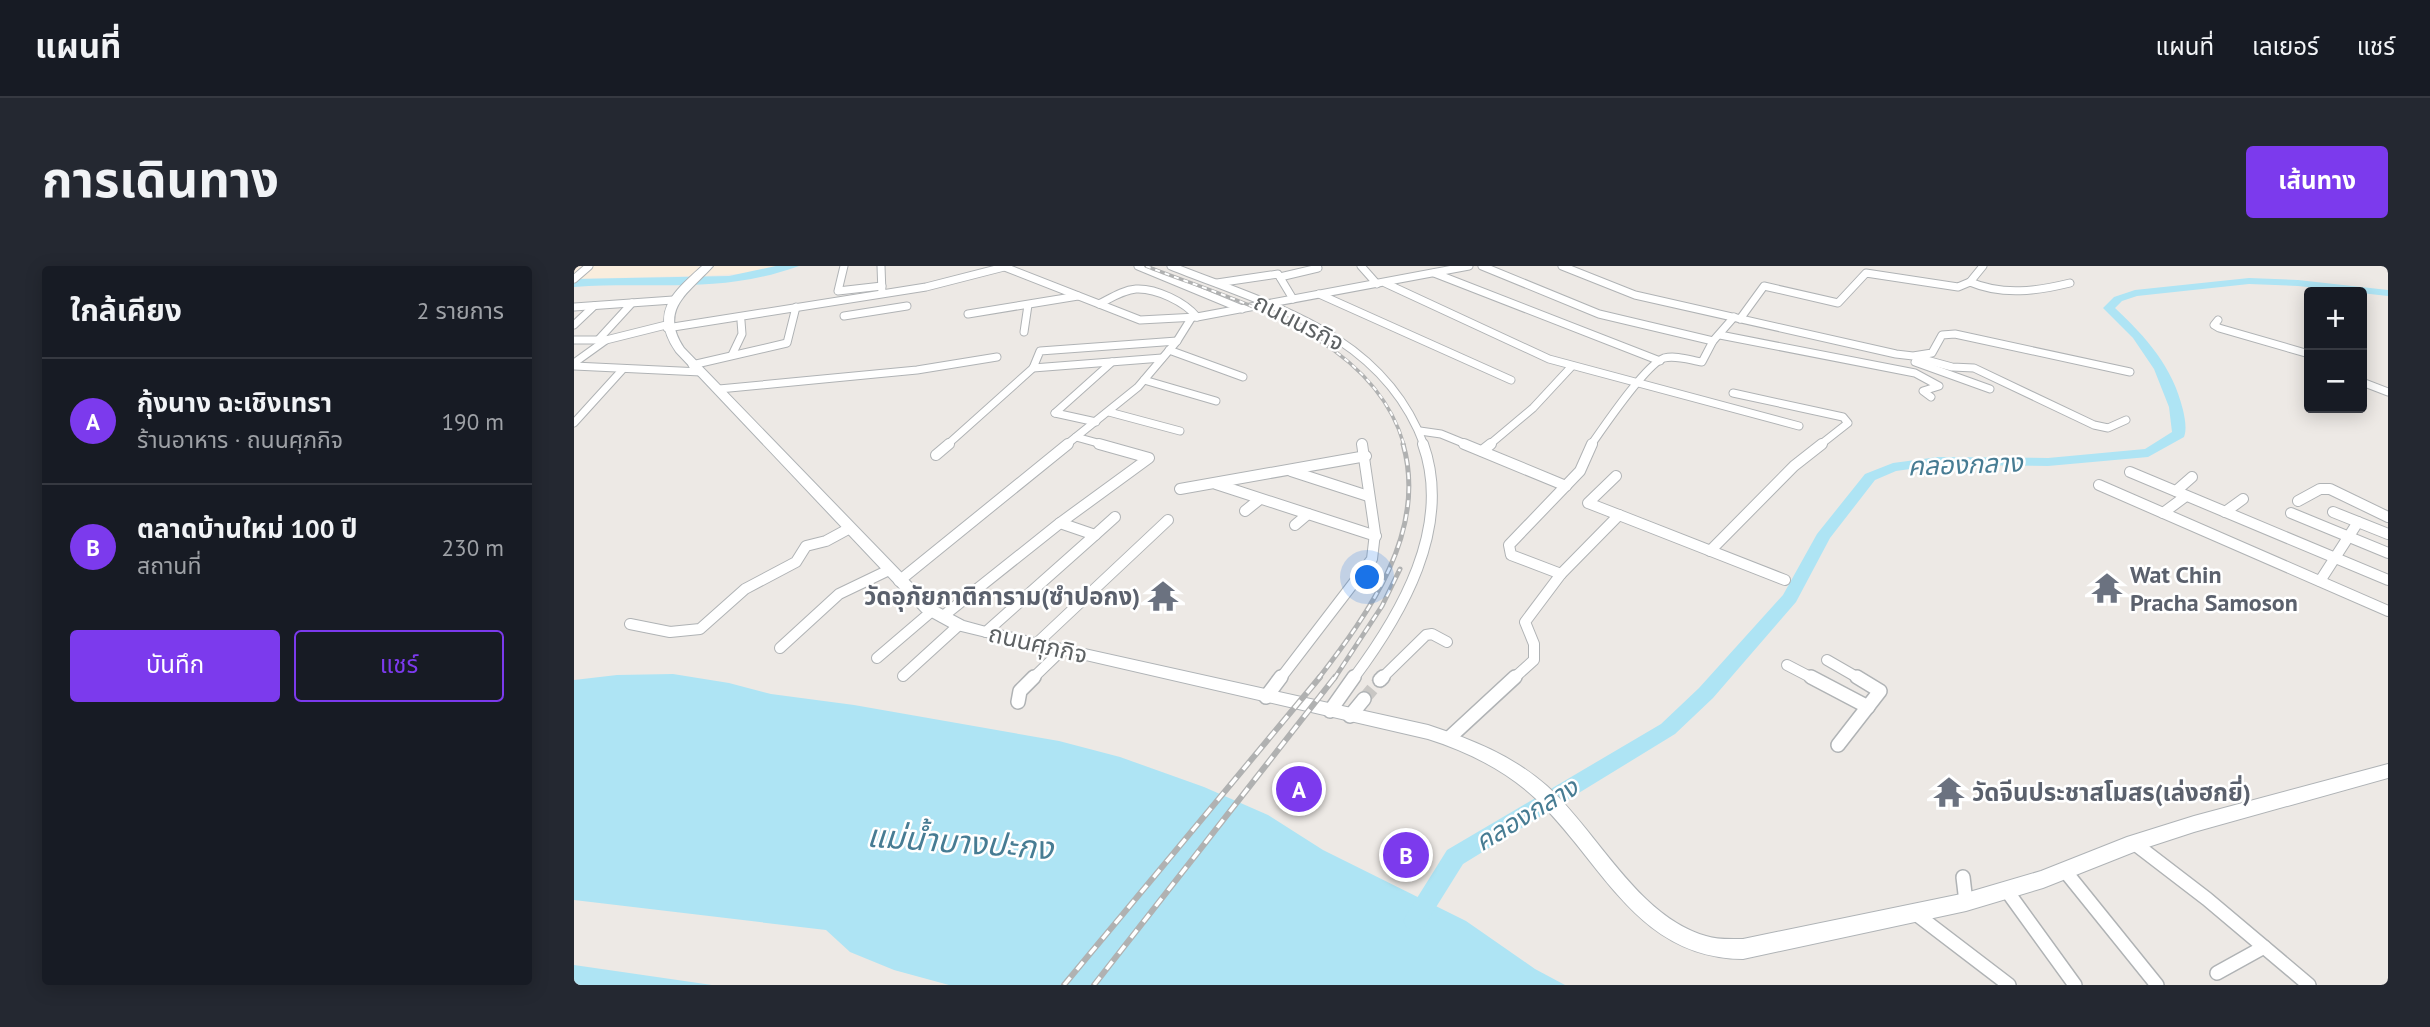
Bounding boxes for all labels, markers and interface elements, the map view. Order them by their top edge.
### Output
text: แผนที่ [35,24,121,67]
text: แผนที่ [2156,31,2214,62]
text: เลเยอร์ [2252,31,2319,62]
text: แชร์ [2357,31,2395,62]
button: เส้นทาง [2246,146,2388,218]
text: การเดินทาง [42,147,279,211]
street label: ถนนนรกิจ [1249,286,1349,358]
map controls [2304,287,2367,413]
button: + [2304,287,2367,350]
text: ใกล้เคียง [70,290,182,329]
text: 2 รายการ [417,296,504,325]
button: − [2304,350,2367,413]
text: กุ้งนาง ฉะเชิงเทรา [137,386,332,419]
text: A [86,407,100,436]
text: 190 m [442,407,504,436]
text: ร้านอาหาร · ถนนศุภกิจ [137,425,343,454]
water label: คลองกลาง [1907,445,2024,482]
text: ตลาดบ้านใหม่ 100 ปี [137,512,358,545]
text: B [86,533,100,562]
text: 230 m [442,533,504,562]
text: สถานที่ [137,551,201,580]
place label: Wat Chin Pracha Samoson [2130,559,2298,618]
your location [1350,560,1384,594]
temple icon: Wat Chin Pracha Samoson [2090,571,2124,605]
temple icon: วัดอุภัยภาติการาม(ซำปอกง) [1146,579,1180,613]
place label: วัดอุภัยภาติการาม(ซำปอกง) [864,581,1140,612]
street label: ถนนศุภกิจ [986,618,1090,670]
button: บันทึก [70,630,280,702]
button: แชร์ [294,630,504,702]
pin: A [1276,763,1322,815]
water label: คลองกลาง [1468,770,1585,858]
temple icon: วัดจีนประชาสโมสร(เล่งฮกยี่) [1932,775,1966,809]
place label: วัดจีนประชาสโมสร(เล่งฮกยี่) [1972,775,2251,808]
water label: แม่น้ำบางปะกง [866,814,1056,869]
pin: B [1383,829,1429,881]

